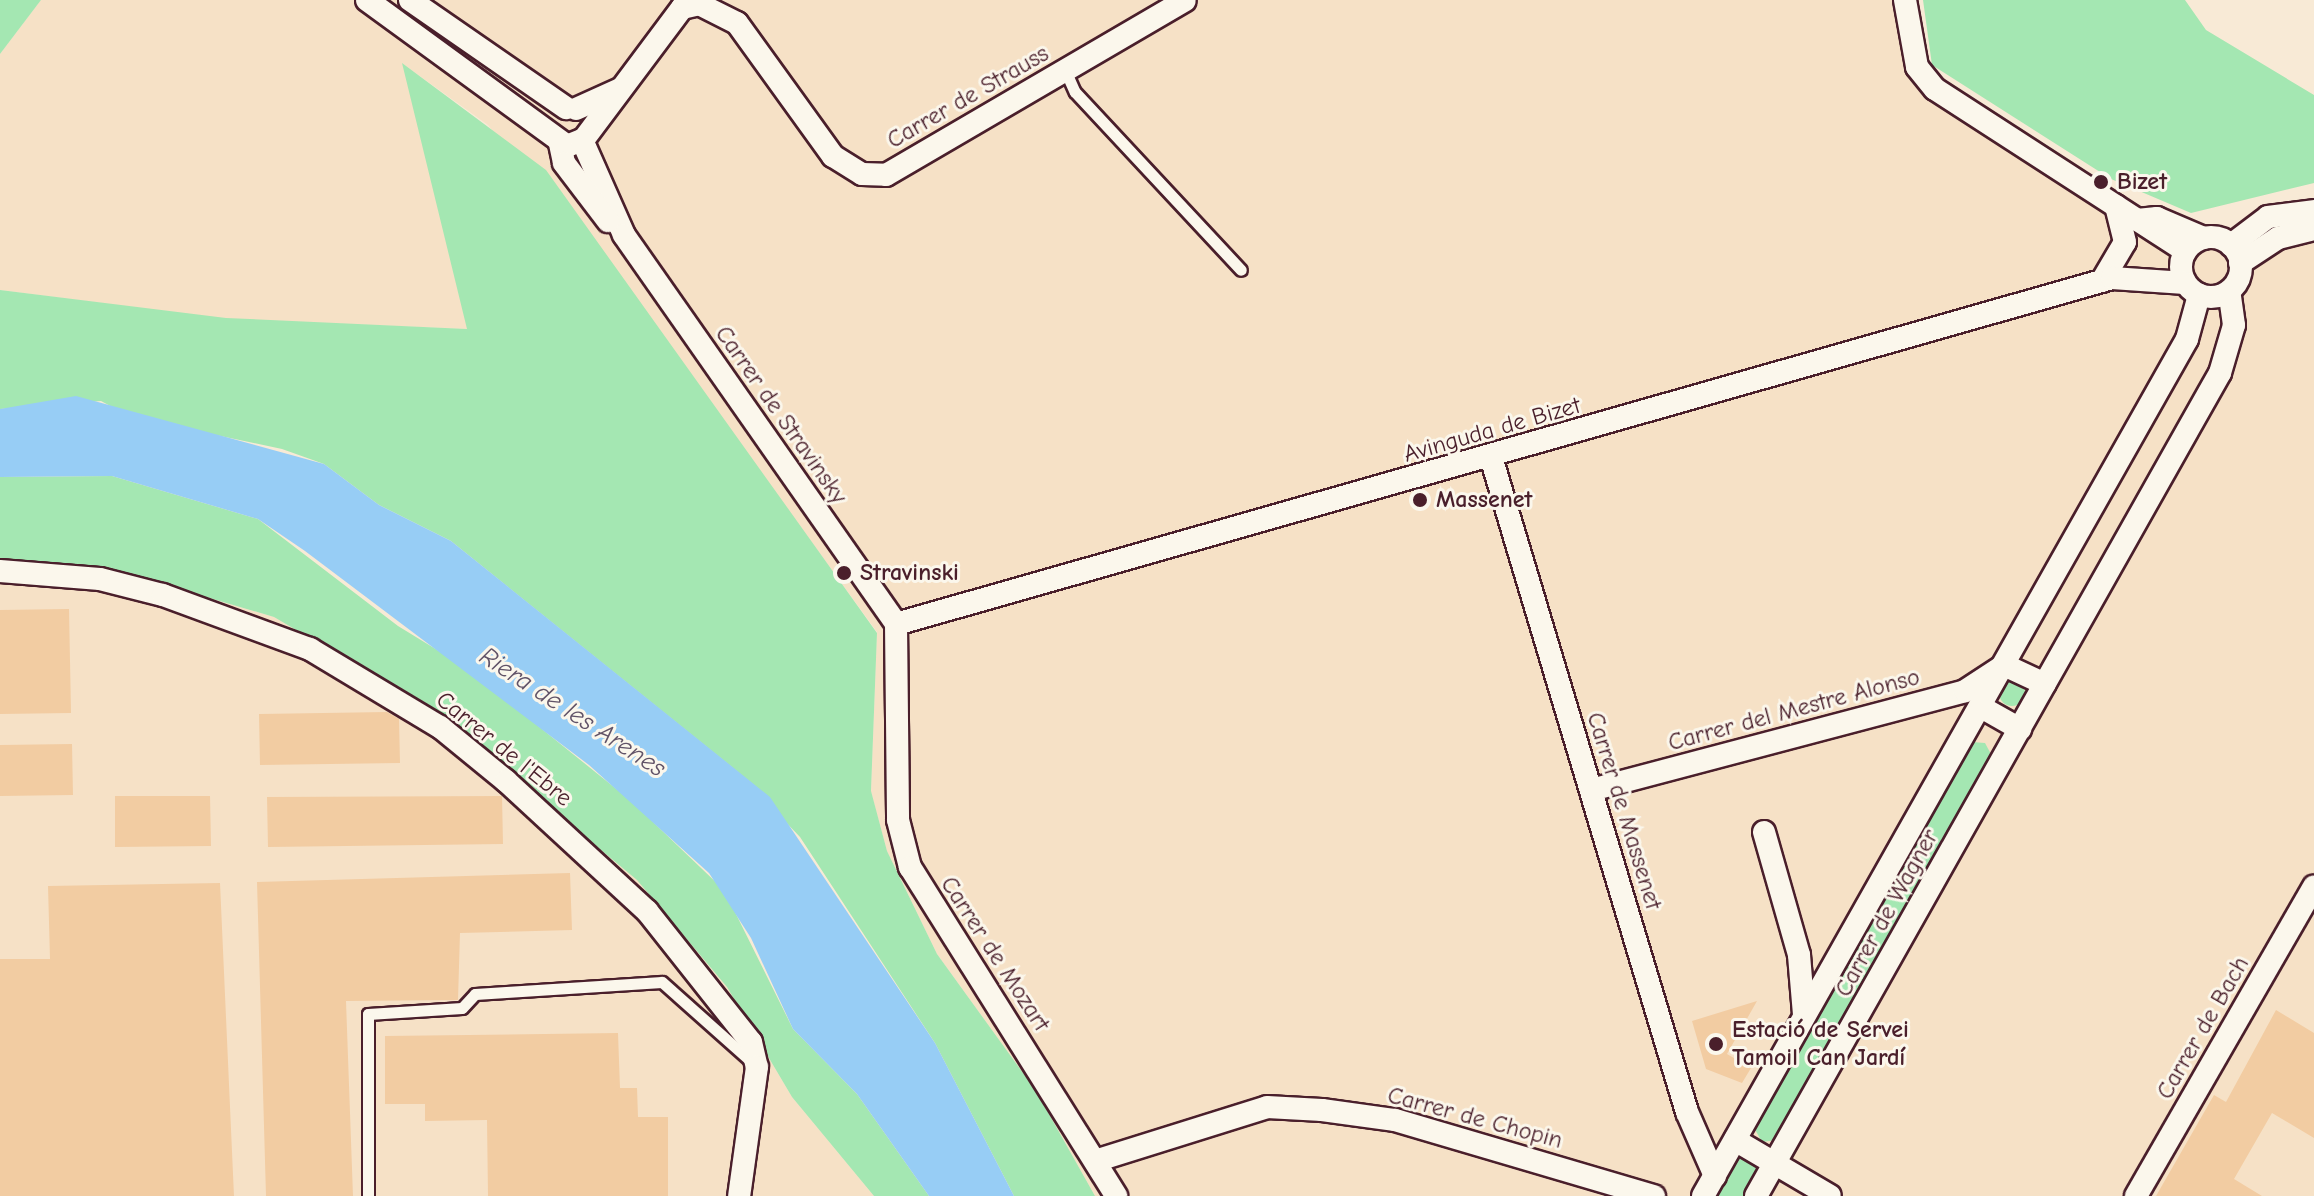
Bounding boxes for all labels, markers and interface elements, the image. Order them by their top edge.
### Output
street label: Carrer de Strauss [882,39,1054,155]
place label: Bizet [2117,168,2167,196]
marker: Bizet [2092,173,2110,191]
street label: Carrer de Stravinsky [709,320,853,510]
street label: Avinguda de Bizet [1400,391,1584,469]
place label: Massenet [1436,486,1532,514]
marker: Massenet [1411,491,1429,509]
place label: Stravinski [860,559,959,587]
marker: Stravinski [835,564,853,582]
water label: Riera de les Arenes [473,641,671,785]
street label: Carrer del Mestre Alonso [1665,663,1923,757]
street label: Carrer de l'Ebre [430,685,578,813]
street label: Carrer de Massenet [1580,709,1668,913]
street label: Carrer de Wagner [1829,824,1945,1002]
street label: Carrer de Mozart [934,871,1056,1037]
street label: Carrer de Bach [2151,952,2255,1104]
place label: Estació de Servei Tamoil Can Jardí [1732,1016,1909,1072]
marker: Estació de Servei Tamoil Can Jardí [1707,1035,1725,1053]
street label: Carrer de Chopin [1384,1081,1566,1155]

